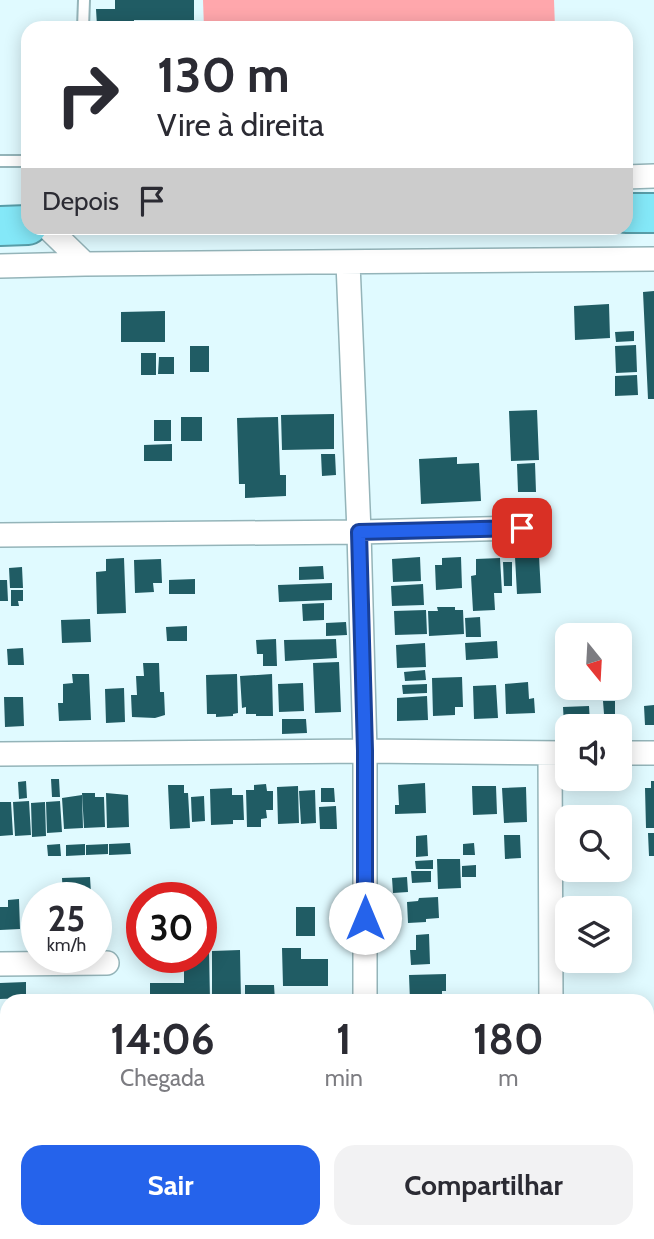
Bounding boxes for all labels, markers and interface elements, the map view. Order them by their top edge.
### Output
text: 130 m [157,45,290,104]
icon: right [42,49,133,140]
text: Vire à direita [157,105,324,144]
icon: arrive [133,182,171,220]
text: Depois [42,185,119,217]
pin [492,498,552,558]
icon: arrive [503,509,541,547]
north arrow [555,623,632,700]
map controls [555,623,632,973]
button: sound [555,714,632,791]
button: search [555,805,632,882]
position arrow [328,881,402,955]
speed limit sign: 30 [126,882,217,973]
button: layers [555,896,632,973]
text: 25 [48,897,85,940]
text: km/h [47,934,86,956]
text: 14:06 [110,1013,215,1065]
text: 1 [336,1013,352,1065]
text: 180 [473,1013,544,1065]
text: Chegada [120,1064,205,1092]
text: min [325,1064,363,1092]
text: m [498,1064,518,1092]
button: Sair [21,1145,320,1225]
button: Compartilhar [334,1145,633,1225]

